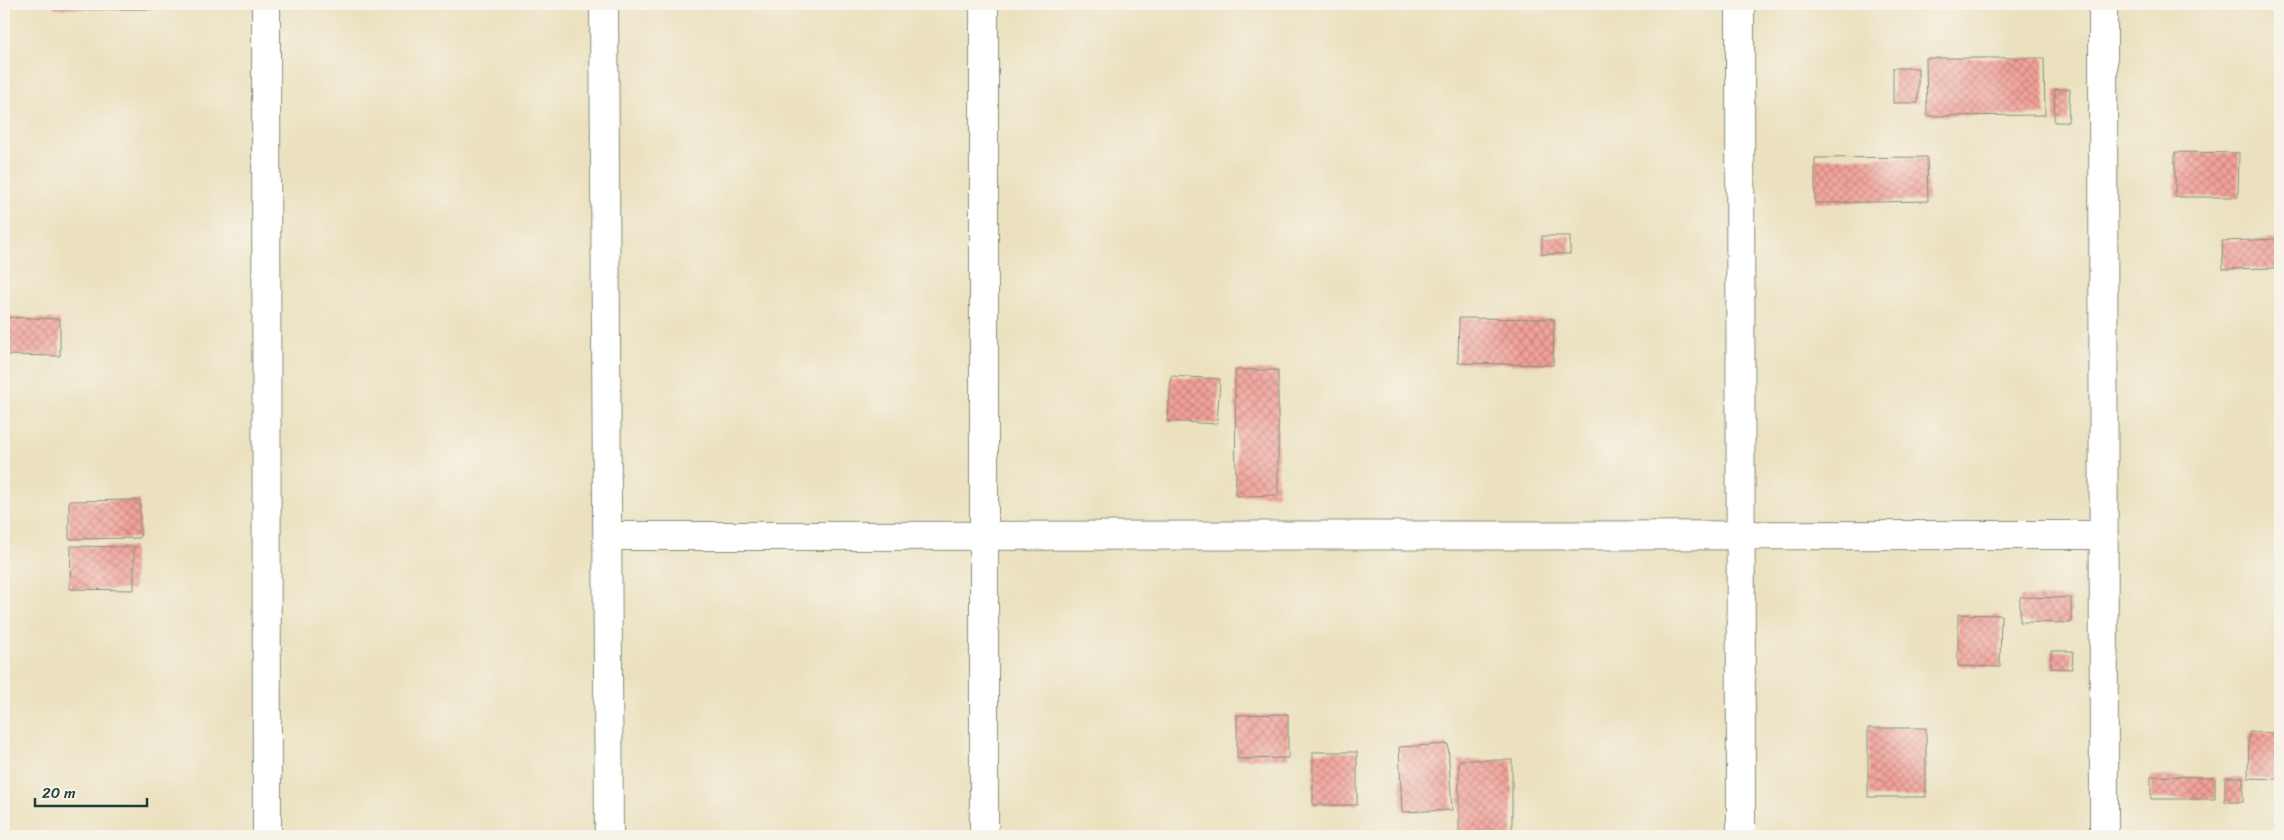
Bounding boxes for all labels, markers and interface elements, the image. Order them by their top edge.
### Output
scale bar [35,775,148,807]
text: 20 m [42,780,76,806]

